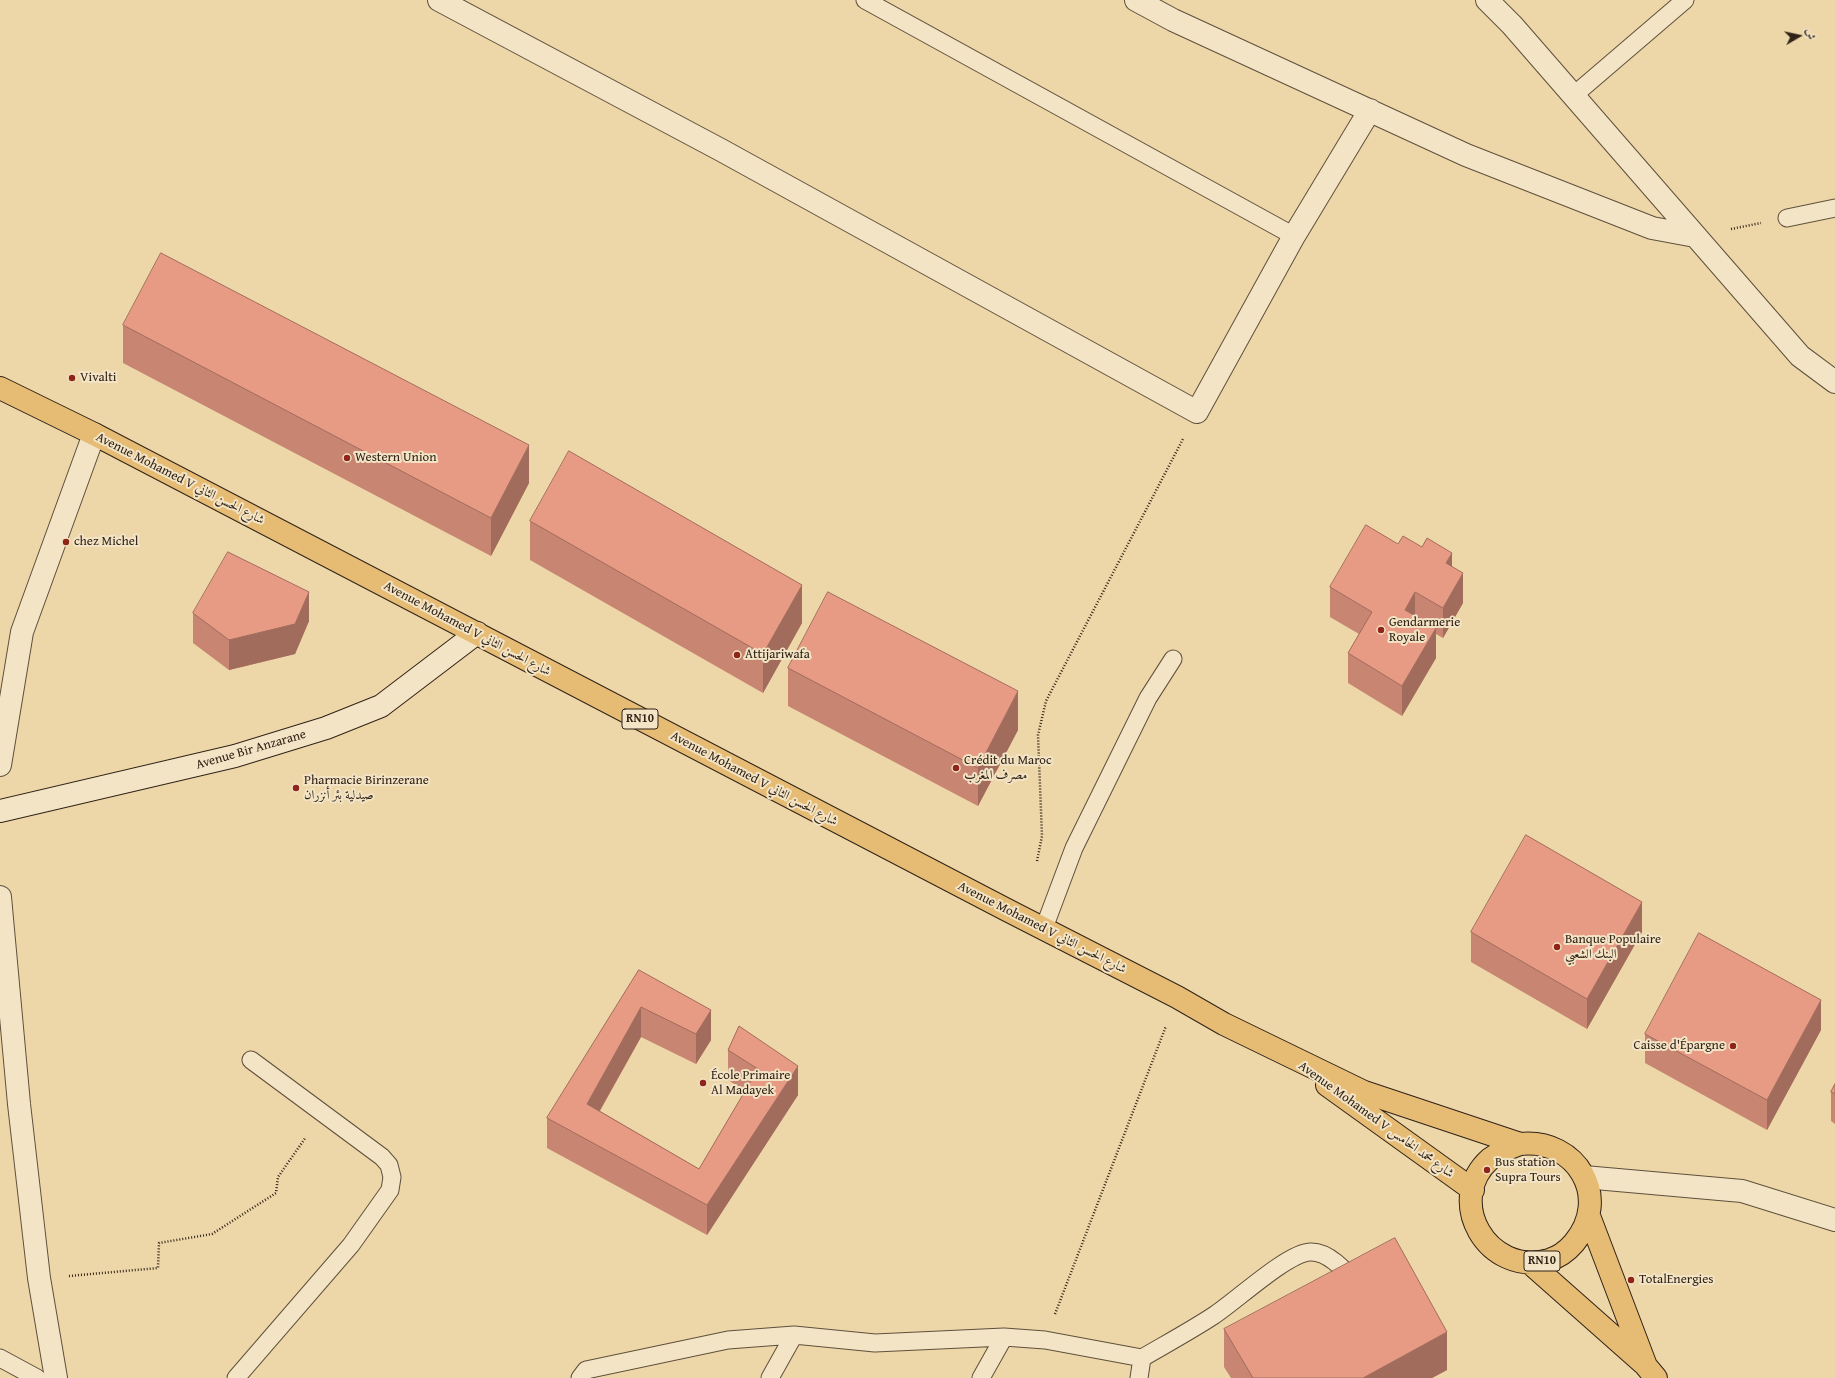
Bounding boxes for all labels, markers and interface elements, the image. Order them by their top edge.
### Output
north arrow [1779,16,1819,56]
text: ش [1802,27,1820,41]
place label: Vivalti [80,370,116,386]
marker: Vivalti [67,373,77,383]
street label: Avenue Mohamed V شارع الحسن الثاني [93,430,267,528]
place label: Western Union [355,450,436,466]
marker: Western Union [342,453,352,463]
place label: chez Michel [74,534,138,550]
marker: chez Michel [61,537,71,547]
street label: Avenue Mohamed V شارع الحسن الثاني [381,578,553,680]
place label: Gendarmerie Royale [1389,615,1460,646]
marker: Gendarmerie Royale [1376,625,1386,635]
place label: Attijariwafa [745,647,810,663]
marker: Attijariwafa [732,650,742,660]
road number: RN10 [622,709,658,729]
street label: Avenue Bir Anzarane [194,727,308,773]
street label: Avenue Mohamed V شارع الحسن الثاني [668,728,840,830]
place label: Crédit du Maroc مصرف المغرب [964,753,1052,784]
marker: Crédit du Maroc مصرف المغرب [951,763,961,773]
place label: Pharmacie Birinzerane صيدلية بئر أنزران [304,773,429,804]
marker: Pharmacie Birinzerane صيدلية بئر أنزران [291,783,301,793]
street label: Avenue Mohamed V شارع الحسن الثاني [955,879,1129,977]
place label: Banque Populaire البنك الشعبي [1565,932,1661,963]
marker: Banque Populaire البنك الشعبي [1552,942,1562,952]
place label: Caisse d'Épargne [1634,1038,1725,1054]
marker: Caisse d'Épargne [1728,1041,1738,1051]
street label: Avenue Mohamed V شارع محمد الخامس [1295,1058,1457,1182]
place label: École Primaire Al Madayek [711,1068,790,1099]
marker: École Primaire Al Madayek [698,1078,708,1088]
place label: Bus station Supra Tours [1495,1155,1561,1186]
marker: Bus station Supra Tours [1482,1165,1492,1175]
road number: RN10 [1524,1251,1560,1271]
place label: TotalEnergies [1639,1272,1714,1288]
marker: TotalEnergies [1626,1275,1636,1285]

